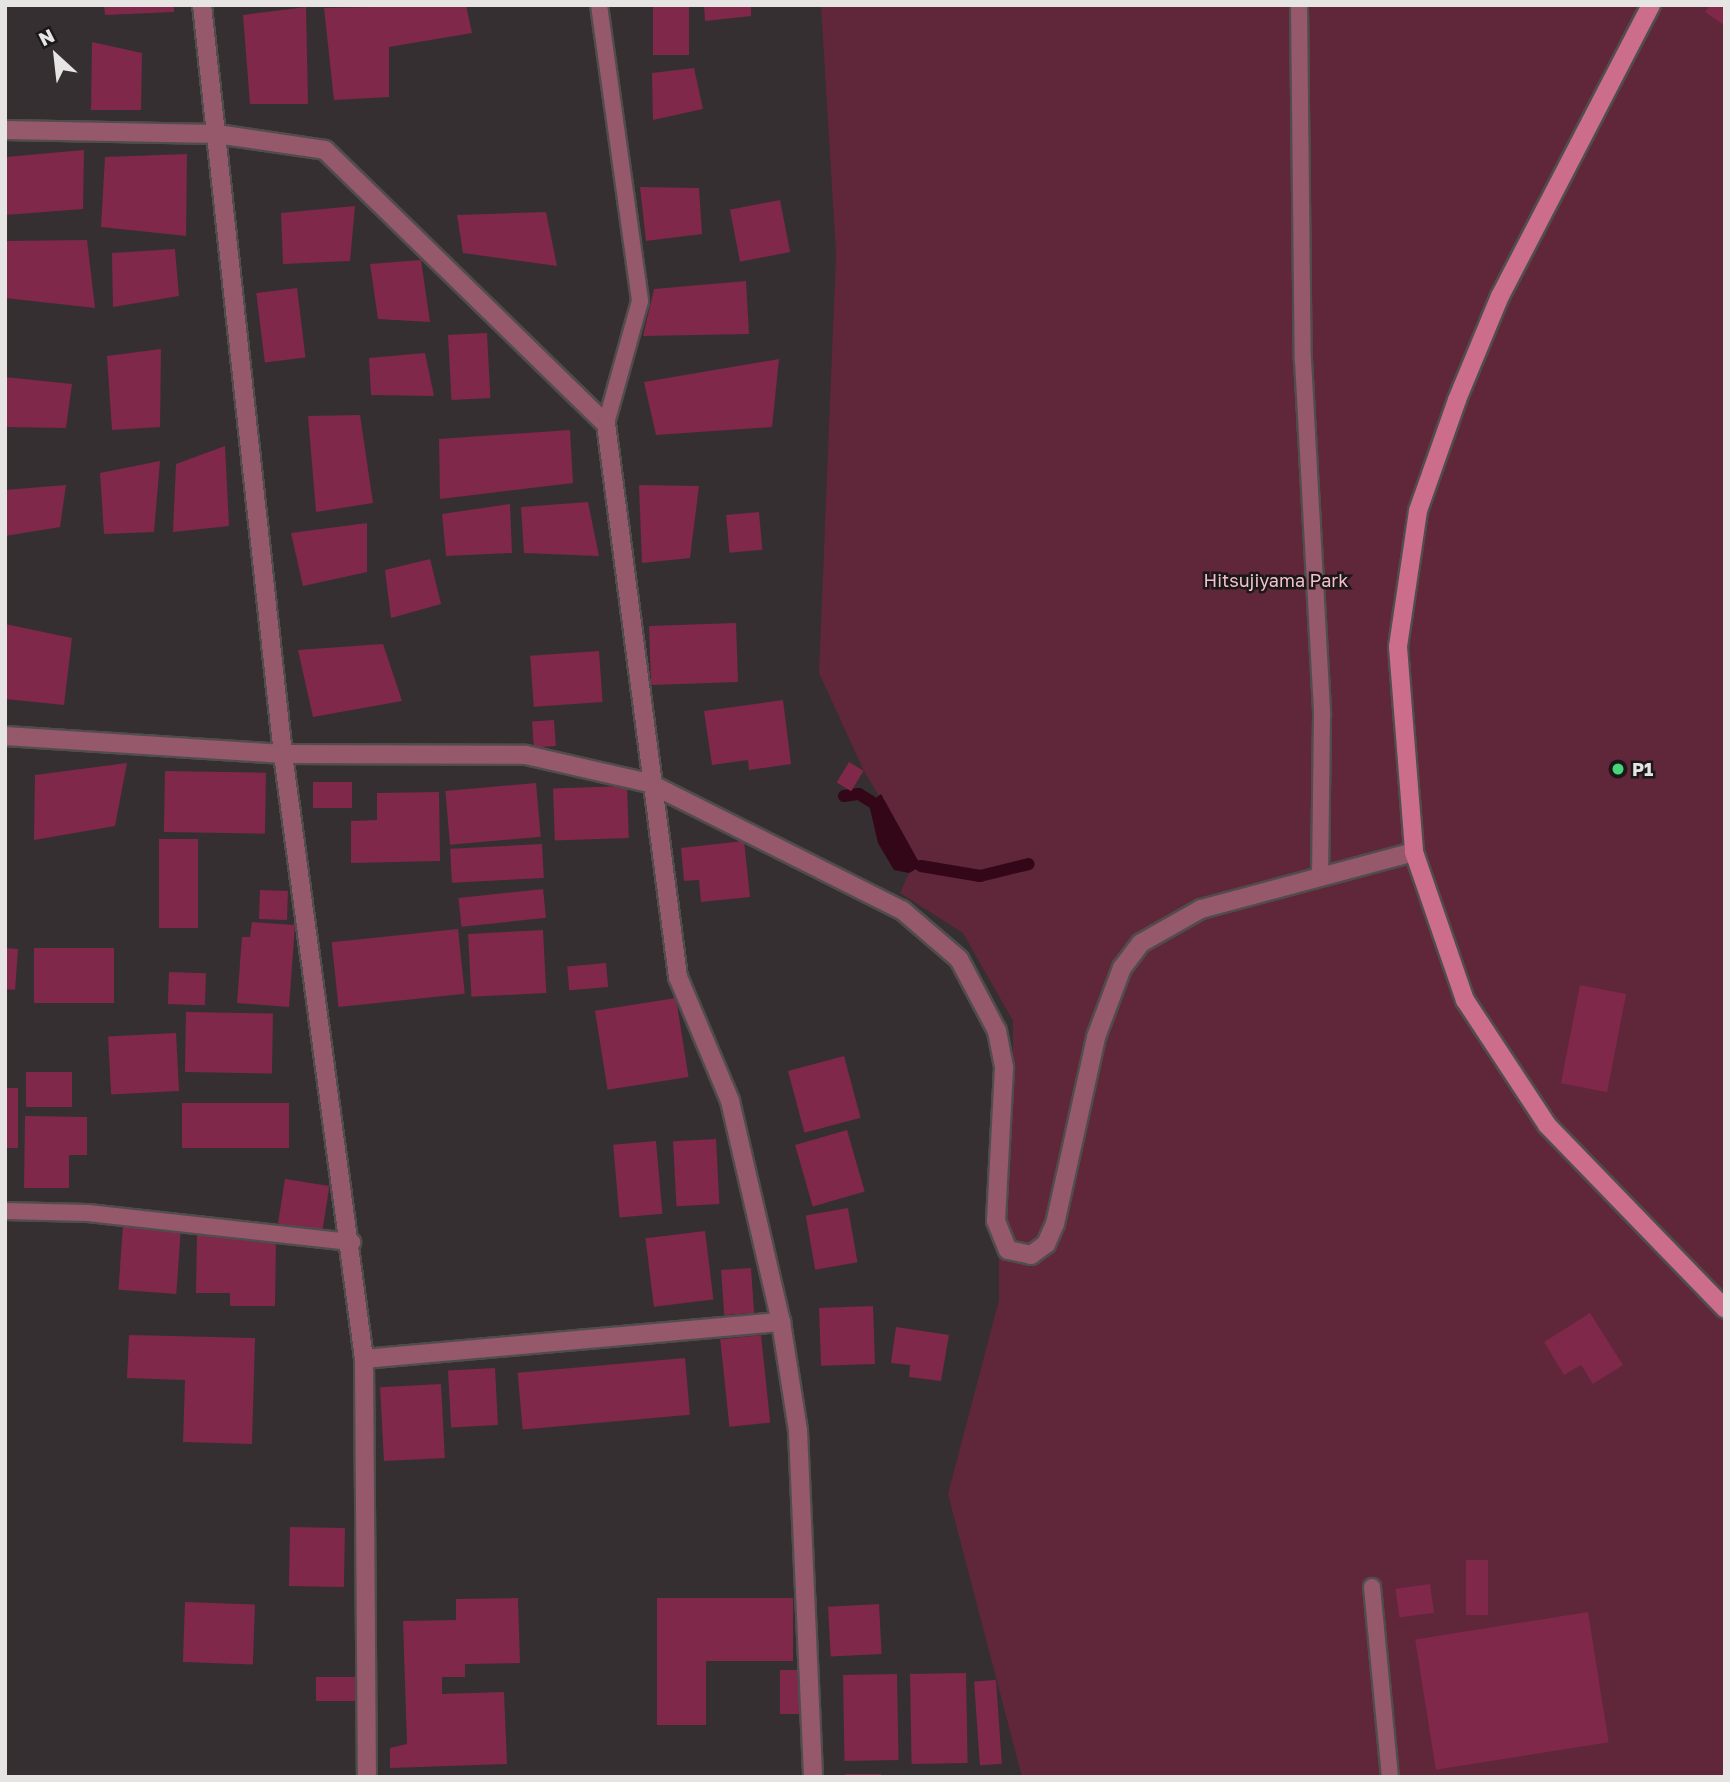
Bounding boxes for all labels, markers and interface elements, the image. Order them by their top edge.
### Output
north arrow [21,21,91,91]
text: N [35,23,58,50]
park label: Hitsujiyama Park [1203,569,1349,591]
place label: P1 [1632,758,1653,780]
marker: P1 [1610,761,1626,777]

